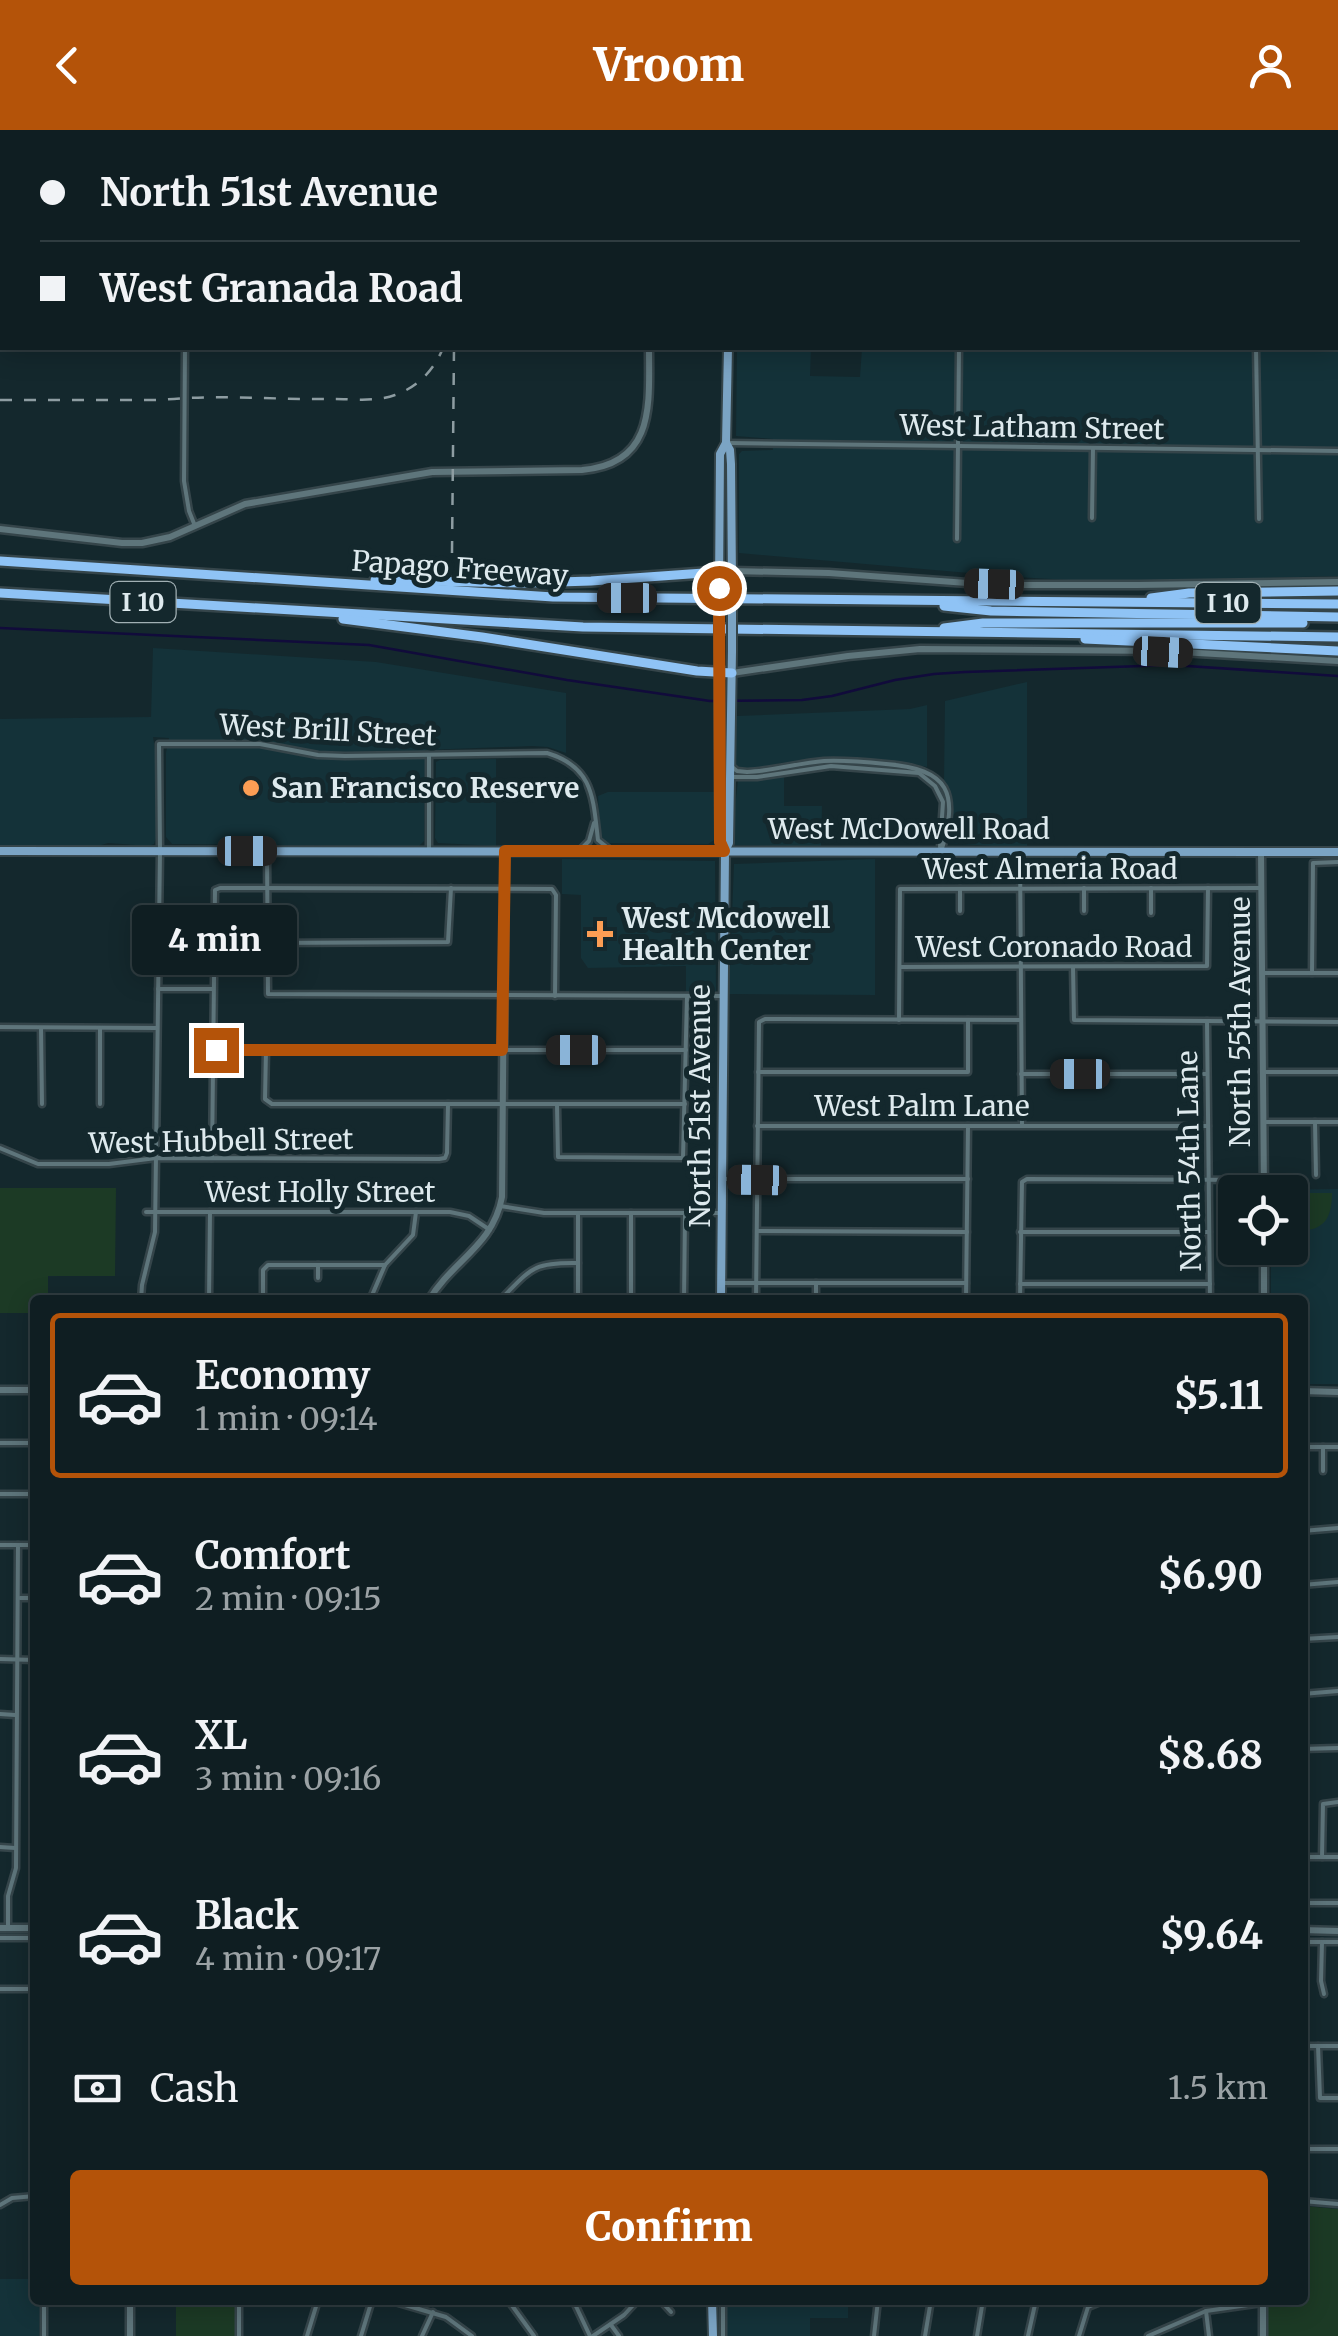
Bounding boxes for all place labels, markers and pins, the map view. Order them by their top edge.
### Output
place label: San Francisco Reserve [271,770,579,806]
marker: San Francisco Reserve [240,777,262,799]
place label: West Mcdowell Health Center [621,900,830,968]
marker: West Mcdowell Health Center [587,921,613,947]

